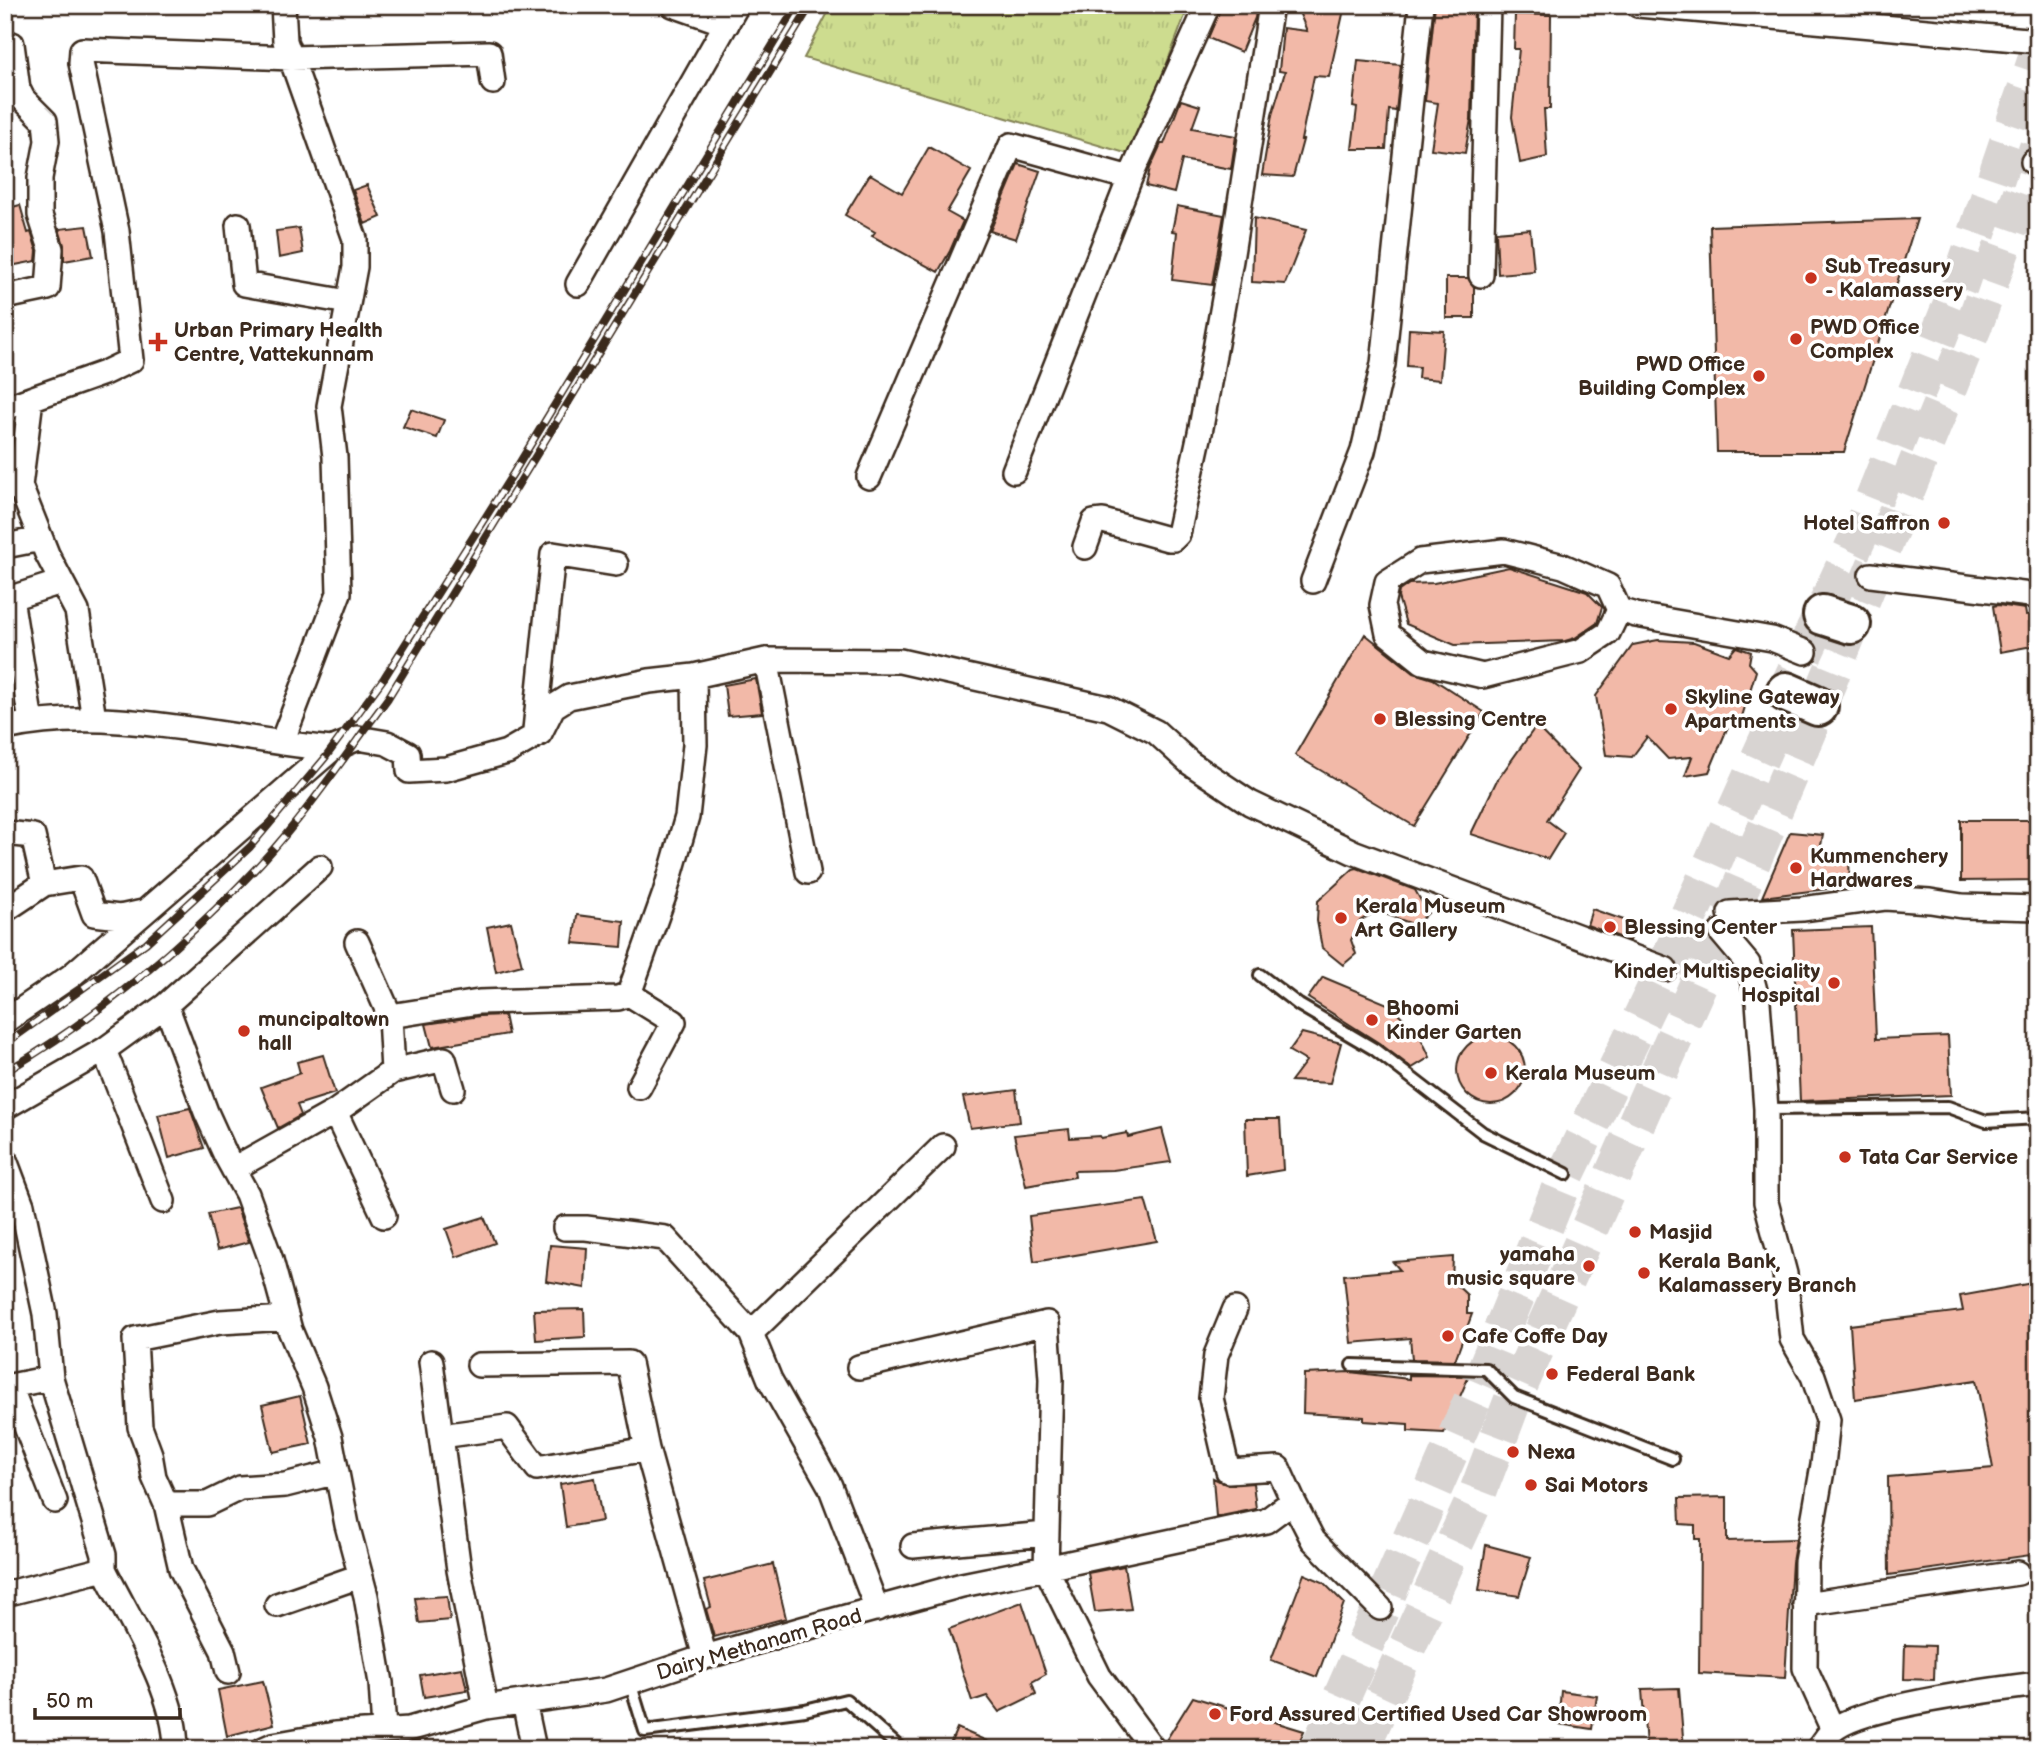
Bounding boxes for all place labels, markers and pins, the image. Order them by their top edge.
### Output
place label: Sub Treasury - Kalamassery [1825,254,1964,303]
marker: Sub Treasury - Kalamassery [1803,270,1819,286]
place label: PWD Office Complex [1810,315,1920,364]
place label: Urban Primary Health Centre, Vattekunnam [174,318,383,367]
marker: PWD Office Complex [1788,331,1804,347]
marker: Urban Primary Health Centre, Vattekunnam [148,332,168,352]
place label: PWD Office Building Complex [1578,352,1746,401]
marker: PWD Office Building Complex [1751,368,1767,384]
place label: Hotel Saffron [1803,511,1930,536]
marker: Hotel Saffron [1936,515,1952,531]
place label: Skyline Gateway Apartments [1684,685,1840,734]
marker: Skyline Gateway Apartments [1663,701,1679,717]
place label: Blessing Centre [1394,707,1547,732]
marker: Blessing Centre [1372,711,1388,727]
place label: Kummenchery Hardwares [1810,844,1949,893]
marker: Kummenchery Hardwares [1788,860,1804,876]
place label: Kerala Museum Art Gallery [1354,894,1505,943]
marker: Kerala Museum Art Gallery [1333,910,1349,926]
place label: Blessing Center [1624,915,1778,940]
marker: Blessing Center [1602,919,1618,935]
place label: Kinder Multispeciality Hospital [1613,959,1820,1008]
marker: Kinder Multispeciality Hospital [1826,975,1842,991]
place label: Bhoomi Kinder Garten [1386,996,1522,1045]
place label: muncipaltown hall [258,1007,389,1056]
marker: Bhoomi Kinder Garten [1364,1012,1380,1028]
marker: muncipaltown hall [236,1023,252,1039]
place label: Kerala Museum [1505,1061,1655,1086]
marker: Kerala Museum [1483,1065,1499,1081]
place label: Tata Car Service [1859,1145,2018,1170]
marker: Tata Car Service [1837,1149,1853,1165]
place label: Masjid [1649,1220,1713,1245]
marker: Masjid [1627,1224,1643,1240]
place label: yamaha music square [1447,1242,1575,1291]
place label: Kerala Bank, Kalamassery Branch [1658,1249,1856,1298]
marker: yamaha music square [1581,1258,1597,1274]
marker: Kerala Bank, Kalamassery Branch [1636,1265,1652,1281]
place label: Cafe Coffe Day [1462,1324,1608,1349]
marker: Cafe Coffe Day [1440,1328,1456,1344]
place label: Federal Bank [1566,1362,1695,1387]
marker: Federal Bank [1544,1366,1560,1382]
place label: Nexa [1527,1440,1576,1465]
marker: Nexa [1505,1444,1521,1460]
place label: Sai Motors [1545,1473,1648,1498]
marker: Sai Motors [1523,1477,1539,1493]
place label: Ford Assured Certified Used Car Showroom [1229,1702,1647,1727]
marker: Ford Assured Certified Used Car Showroom [1207,1706,1223,1722]

